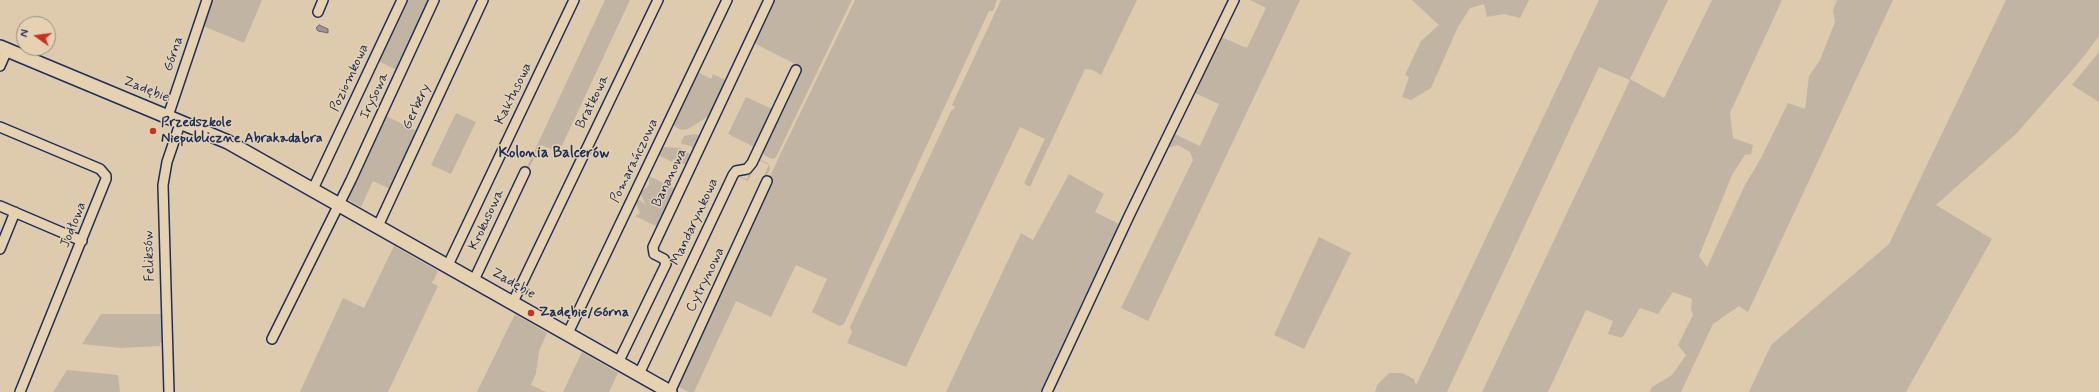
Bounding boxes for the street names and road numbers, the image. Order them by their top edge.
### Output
street label: Górna [160,34,188,74]
street label: Poziomkowa [327,42,373,114]
street label: Kaktusowa [492,60,536,128]
street label: Irysowa [357,70,393,122]
street label: Bratkowa [573,72,613,132]
street label: Zadębie [121,73,171,107]
street label: Gerbery [399,81,435,133]
street label: Pomarańczowa [607,116,663,206]
street label: Bananowa [649,146,691,210]
street label: Mandarynkowa [667,176,723,268]
street label: Krokusowa [466,187,508,253]
street label: Jodłowa [57,200,91,250]
street label: Feliksów [141,230,159,282]
street label: Cytrynowa [683,245,729,315]
street label: Zadębie [488,265,538,303]

